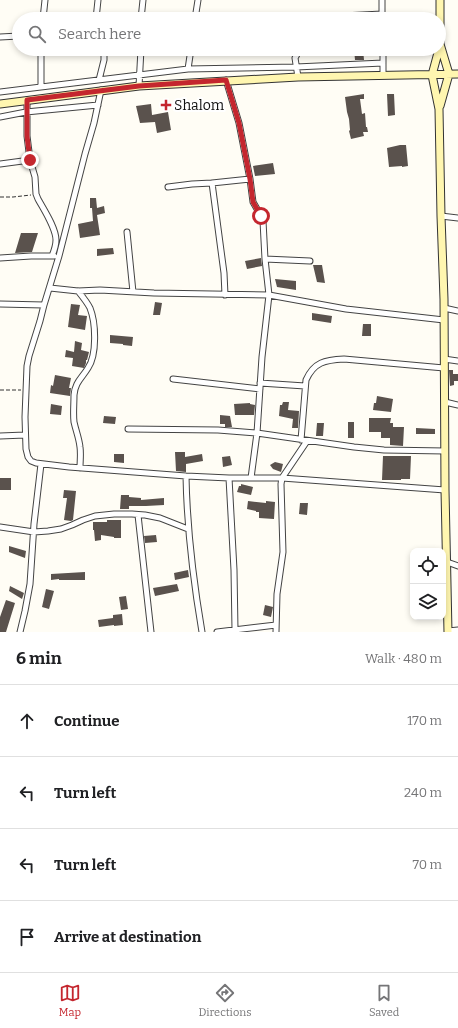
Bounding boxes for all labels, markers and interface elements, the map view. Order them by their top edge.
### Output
search box [12,12,446,56]
icon: search [26,23,48,45]
text: Search here [58,25,141,43]
place label: Shalom [174,97,225,114]
marker: Shalom [161,100,171,110]
route end [21,151,39,169]
route start [252,207,270,225]
map controls [410,548,446,620]
button: locate [410,548,446,584]
button: layers [410,584,446,620]
text: 6 min [16,648,62,669]
text: Walk · 480 m [365,651,442,666]
icon: ahead [16,710,38,732]
text: Continue [54,712,120,730]
text: 170 m [407,713,442,728]
icon: left [16,782,38,804]
text: Turn left [54,784,116,802]
text: 240 m [404,785,442,800]
icon: left [16,854,38,876]
text: Turn left [54,856,116,874]
text: 70 m [412,857,442,872]
icon: arrive [16,926,38,948]
text: Arrive at destination [54,928,201,946]
tab: Map [59,982,81,1019]
tab: Directions [199,982,251,1019]
tab: Saved [369,982,399,1019]

